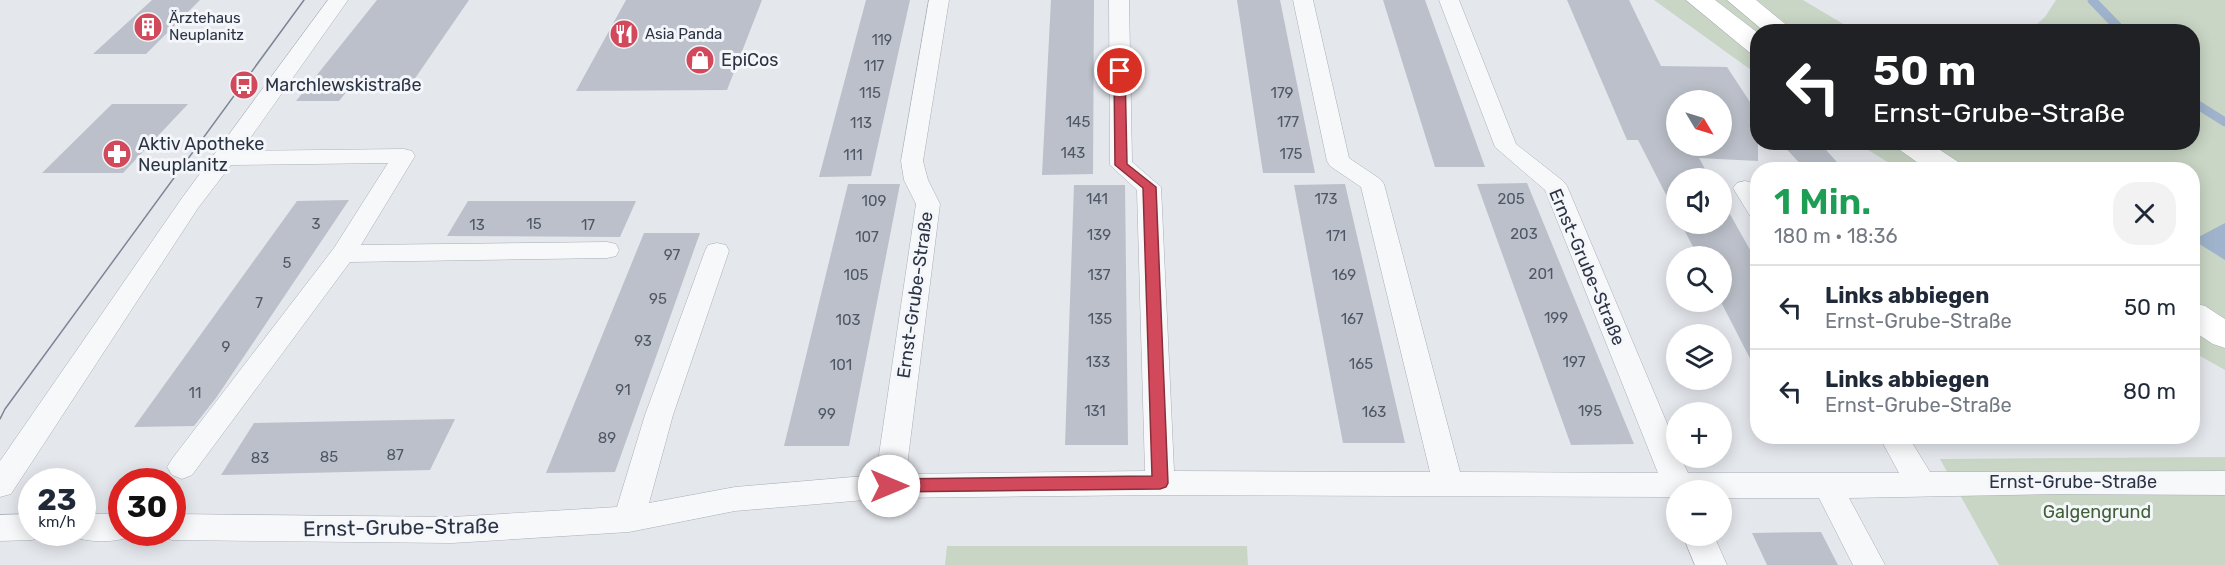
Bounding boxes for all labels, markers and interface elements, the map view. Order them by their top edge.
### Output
place label: Ärztehaus Neuplanitz [169,9,244,44]
building icon: Ärztehaus Neuplanitz [132,11,164,43]
restaurant icon: Asia Panda [608,18,640,50]
place label: Asia Panda [645,25,722,43]
house number: 119 [872,32,892,49]
shop icon: EpiCos [684,44,716,76]
pin [1094,45,1145,96]
text: 50 m [1873,46,1976,96]
icon: left [1774,48,1852,126]
place label: EpiCos [721,49,779,71]
icon: arrive [1103,54,1136,87]
house number: 117 [864,57,885,75]
bus stop icon: Marchlewskistraße [228,69,260,101]
place label: Marchlewskistraße [265,74,422,96]
house number: 115 [859,84,881,102]
house number: 179 [1270,84,1294,102]
north arrow [1666,90,1732,156]
map controls [1666,90,1732,546]
text: Ernst-Grube-Straße [1873,97,2125,129]
house number: 145 [1066,113,1090,131]
house number: 177 [1277,113,1299,131]
house number: 113 [850,114,872,132]
place label: Aktiv Apotheke Neuplanitz [138,133,264,176]
pharmacy icon: Aktiv Apotheke Neuplanitz [101,138,133,170]
house number: 143 [1061,144,1085,162]
house number: 175 [1279,145,1303,163]
house number: 111 [843,146,863,164]
button: sound [1666,168,1732,234]
text: 1 Min. [1774,180,1871,223]
button: close [2113,182,2176,245]
street label: Ernst-Grube-Straße [1544,185,1630,349]
house number: 141 [1086,190,1108,208]
house number: 173 [1314,190,1338,208]
house number: 205 [1497,190,1525,208]
house number: 109 [862,192,887,210]
street label: Ernst-Grube-Straße [892,210,938,380]
house number: 3 [311,215,321,233]
house number: 15 [526,215,542,233]
house number: 13 [469,216,485,234]
house number: 17 [581,216,595,234]
text: 180 m · 18:36 [1774,224,1898,248]
house number: 203 [1510,225,1538,243]
house number: 139 [1087,226,1111,244]
house number: 171 [1326,227,1346,245]
house number: 107 [855,228,879,246]
house number: 97 [664,246,681,264]
button: search [1666,246,1732,312]
house number: 5 [283,254,292,272]
house number: 201 [1529,265,1553,283]
house number: 105 [844,266,869,284]
house number: 137 [1087,266,1111,284]
house number: 169 [1332,266,1356,284]
text: Links abbiegen [1825,282,1989,309]
house number: 95 [649,290,667,308]
icon: left [1774,291,1807,324]
house number: 7 [255,294,263,312]
text: 50 m [2124,294,2176,321]
house number: 199 [1544,309,1568,327]
text: Ernst-Grube-Straße [1825,309,2012,333]
house number: 135 [1088,310,1112,328]
house number: 167 [1341,310,1364,328]
house number: 103 [836,311,860,329]
button: layers [1666,324,1732,390]
house number: 93 [634,332,652,350]
house number: 9 [222,338,231,356]
house number: 133 [1086,353,1110,371]
house number: 197 [1562,353,1586,371]
house number: 165 [1349,355,1373,373]
house number: 101 [830,356,852,374]
text: Links abbiegen [1825,366,1989,393]
icon: left [1774,375,1807,408]
text: 80 m [2123,378,2176,405]
house number: 91 [615,381,631,399]
house number: 11 [189,384,201,402]
text: Ernst-Grube-Straße [1825,393,2012,417]
house number: 131 [1084,402,1106,420]
house number: 195 [1578,402,1602,420]
button: + [1666,402,1732,468]
house number: 163 [1362,403,1386,421]
house number: 99 [818,405,836,423]
house number: 89 [598,429,616,447]
house number: 87 [386,446,404,464]
house number: 85 [320,448,338,466]
house number: 83 [251,449,269,467]
position arrow [857,454,921,518]
speed limit sign: 30 [108,468,186,546]
street label: Ernst-Grube-Straße [1989,471,2157,493]
button: − [1666,480,1732,546]
text: 23 [37,482,77,518]
park label: Galgengrund [2043,501,2151,523]
text: km/h [38,513,76,531]
street label: Ernst-Grube-Straße [303,513,499,541]

